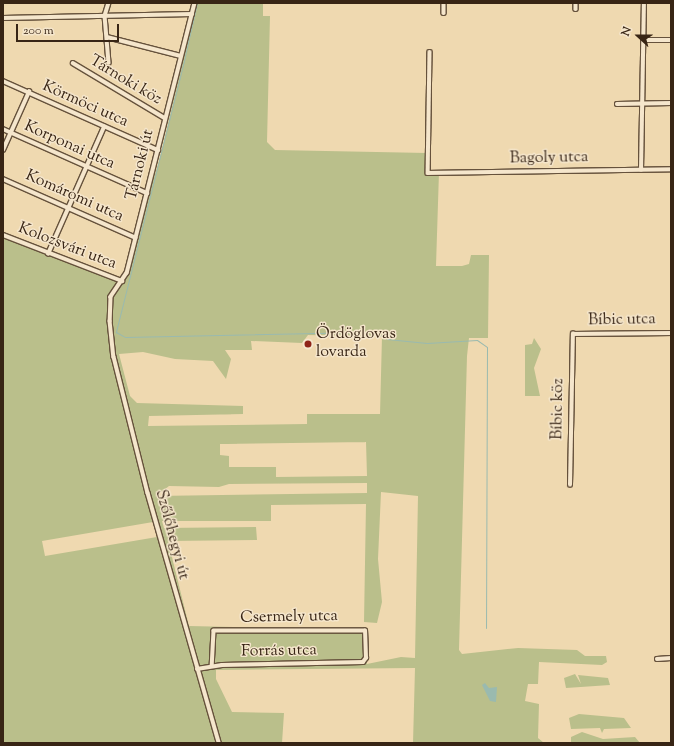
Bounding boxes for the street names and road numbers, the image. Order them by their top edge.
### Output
street label: Tárnoki köz [85,52,165,110]
street label: Körmöci utca [39,78,131,132]
street label: Korponai utca [21,117,117,175]
street label: Tárnoki út [123,128,159,202]
street label: Bagoly utca [510,149,588,169]
street label: Komáromi utca [22,167,126,227]
street label: Kolozsvári utca [15,219,119,275]
street label: Bíbic utca [588,311,656,331]
street label: Bíbic köz [549,378,569,440]
street label: Szőlőhegyi út [150,488,192,582]
street label: Csermely utca [240,608,338,628]
street label: Forrás utca [241,642,317,662]

